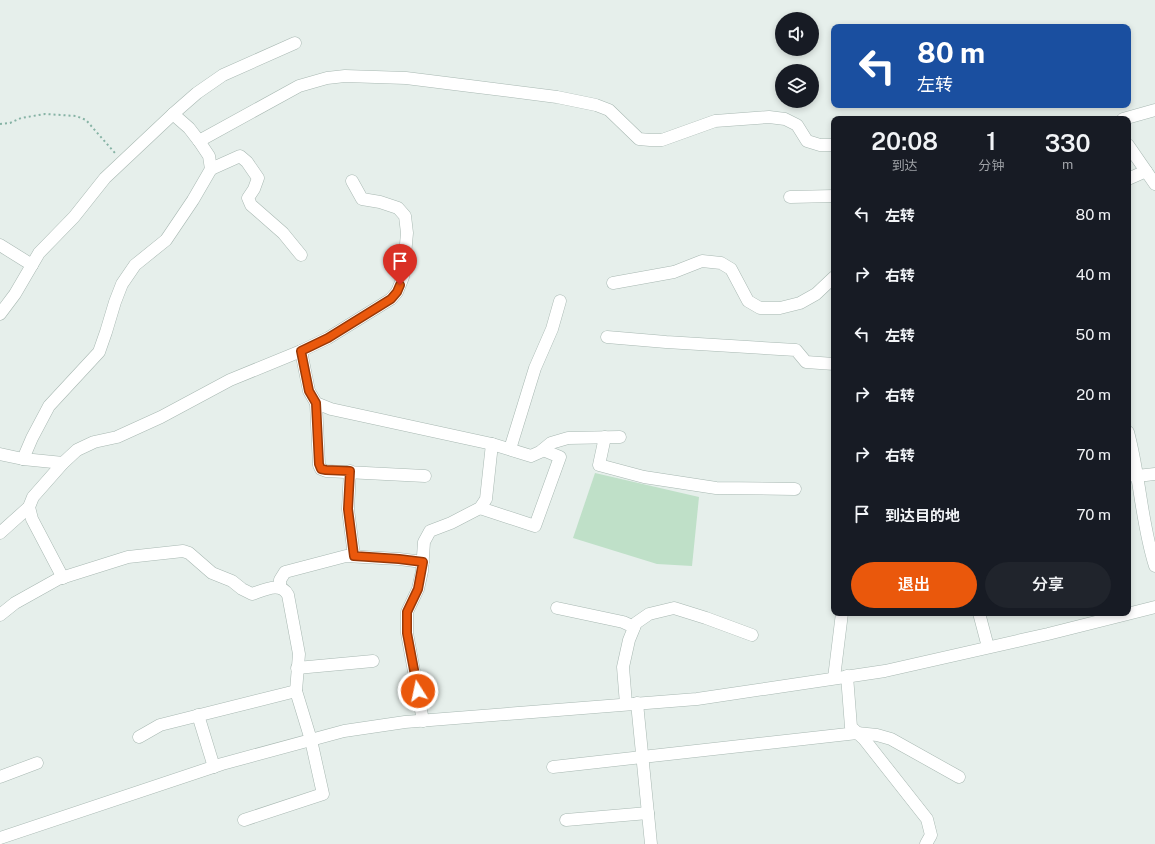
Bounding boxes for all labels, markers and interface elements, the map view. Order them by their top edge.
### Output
map controls [775,12,819,108]
button: sound [775,12,819,56]
text: 80 m [917,36,985,69]
icon: left [851,40,903,92]
button: layers [775,64,819,108]
text: 左转 [917,74,953,95]
text: 20:08 [871,127,938,155]
text: 1 [986,127,996,155]
text: 330 [1045,129,1091,157]
text: m [1062,157,1073,172]
text: 到达 [892,158,918,173]
text: 分钟 [978,158,1004,173]
icon: left [851,203,873,225]
text: 80 m [1076,206,1111,223]
text: 左转 [885,207,915,224]
pin [383,244,417,285]
icon: arrive [389,250,411,272]
icon: right [851,263,873,285]
text: 40 m [1076,266,1111,283]
text: 右转 [885,267,915,284]
icon: left [851,323,873,345]
text: 50 m [1076,326,1111,343]
text: 左转 [885,327,915,344]
icon: right [851,383,873,405]
text: 20 m [1076,386,1111,403]
text: 右转 [885,387,915,404]
icon: right [851,443,873,465]
text: 70 m [1076,446,1111,463]
text: 右转 [885,447,915,464]
icon: arrive [851,503,873,525]
text: 70 m [1076,506,1111,523]
text: 到达目的地 [885,507,960,524]
button: 退出 [851,562,977,608]
button: 分享 [985,562,1111,608]
position arrow [397,670,439,712]

